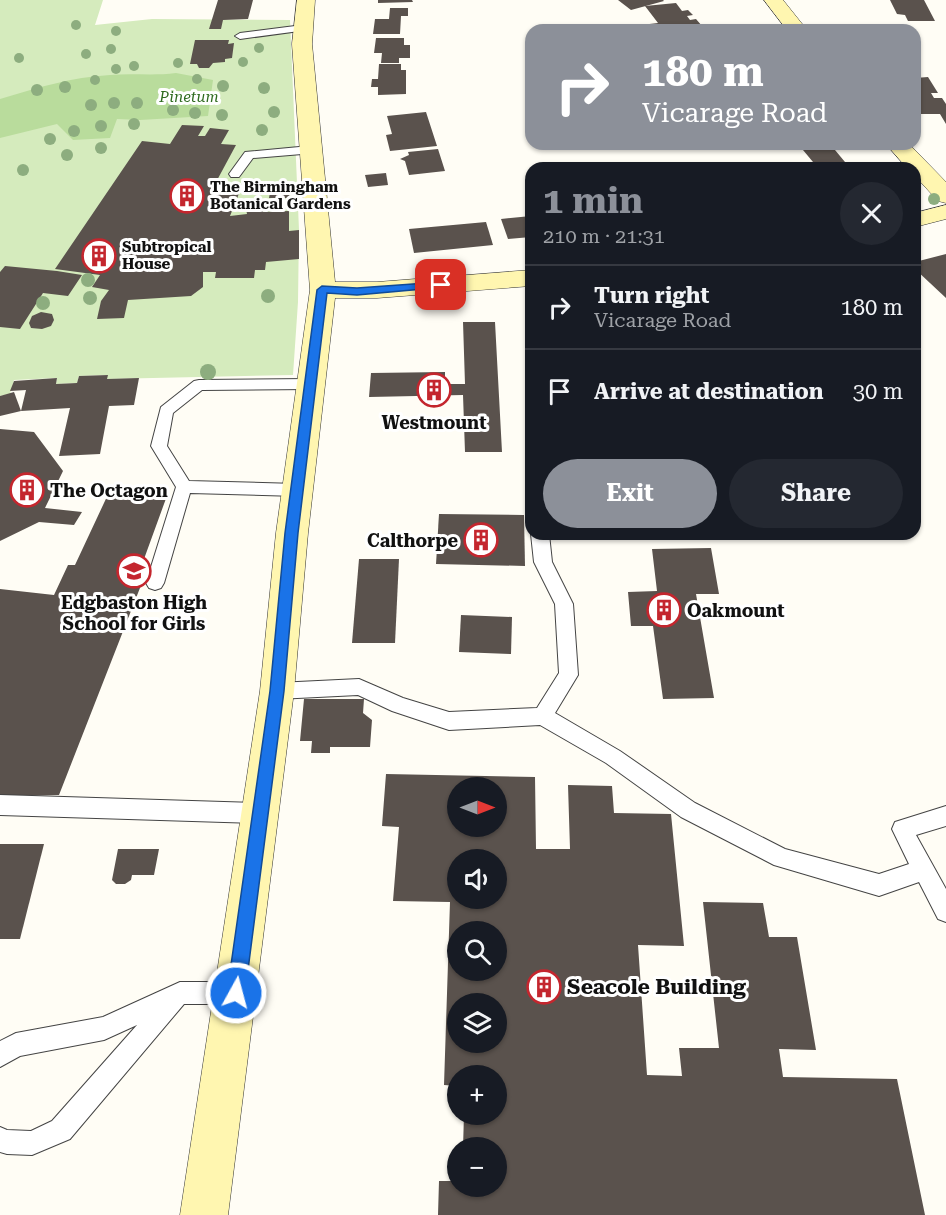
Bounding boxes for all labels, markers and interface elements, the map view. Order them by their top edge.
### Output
text: 180 m [642,47,764,96]
icon: right [543,48,621,126]
park label: Pinetum [158,88,219,106]
text: Vicarage Road [642,97,827,129]
building icon: The Birmingham Botanical Gardens [169,178,205,214]
place label: The Birmingham Botanical Gardens [210,178,351,213]
text: 1 min [543,180,643,222]
button: close [840,182,903,245]
text: 210 m · 21:31 [543,224,665,248]
building icon: Subtropical House [81,238,117,274]
place label: Subtropical House [122,238,212,273]
pin [415,259,466,310]
icon: arrive [424,268,457,301]
text: Turn right [594,283,709,308]
icon: right [543,291,576,324]
text: 180 m [840,295,903,320]
text: Vicarage Road [594,308,731,332]
building icon: Westmount [416,372,452,408]
icon: arrive [543,375,576,408]
text: Arrive at destination [594,379,823,404]
text: 30 m [853,379,903,404]
place label: Westmount [381,412,487,433]
button: Exit [543,459,717,528]
button: Share [729,459,903,528]
building icon: The Octagon [9,472,45,508]
place label: The Octagon [50,480,168,501]
building icon: Calthorpe [463,522,499,558]
place label: Calthorpe [367,530,458,551]
school or university icon: Edgbaston High School for Girls [116,553,152,589]
place label: Edgbaston High School for Girls [61,592,207,634]
building icon: Oakmount [646,592,682,628]
place label: Oakmount [687,600,785,621]
north arrow [447,777,507,837]
map controls [447,777,507,1197]
button: sound [447,849,507,909]
button: search [447,921,507,981]
position arrow [204,961,268,1025]
building icon: Seacole Building [526,969,562,1005]
place label: Seacole Building [567,975,746,999]
button: layers [447,993,507,1053]
button: + [447,1065,507,1125]
button: − [447,1137,507,1197]

